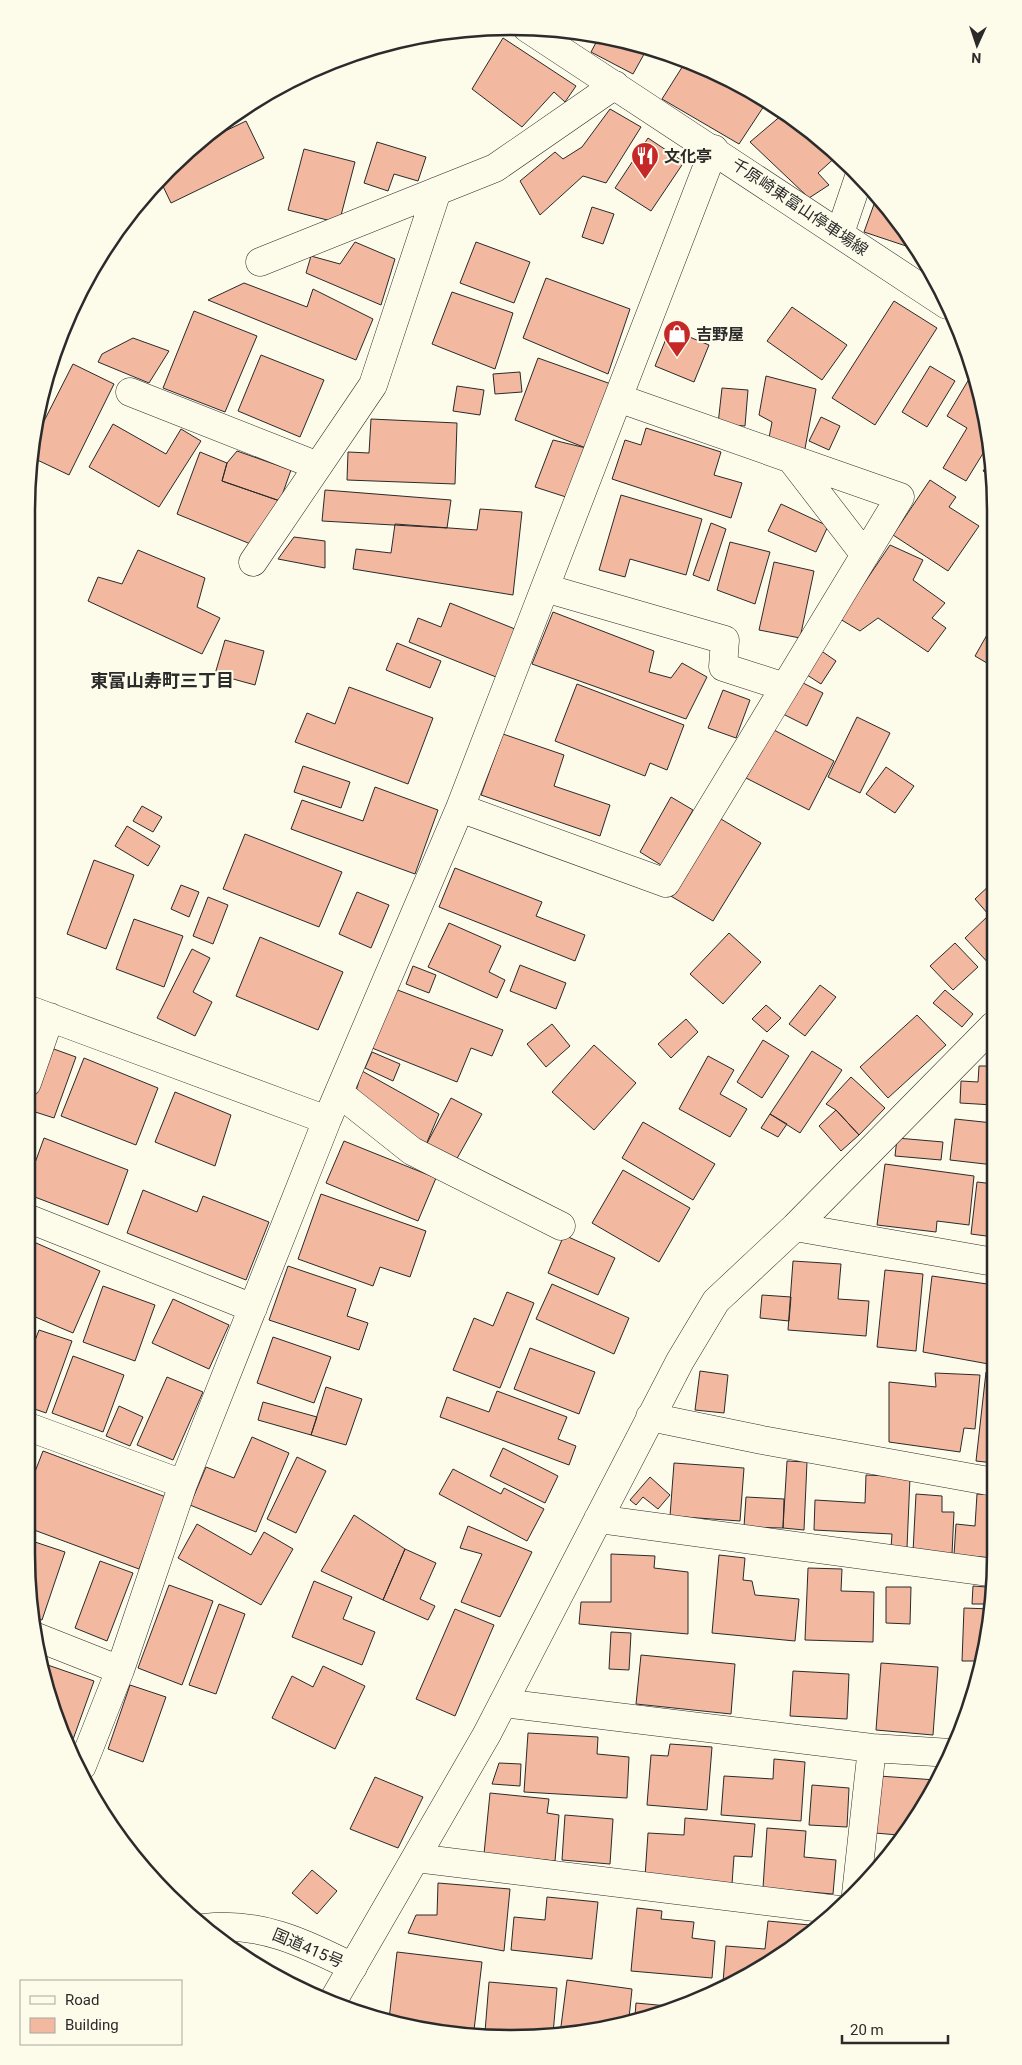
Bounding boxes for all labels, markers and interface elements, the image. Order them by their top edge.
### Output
north arrow [952,20,1002,70]
text: N [971,50,982,66]
restaurant icon: 文化亭 [630,141,660,180]
place label: 文化亭 [664,147,712,166]
street label: 千原崎東富山停車場線 [728,154,872,260]
shop icon: 吉野屋 [662,319,692,358]
place label: 吉野屋 [696,325,744,344]
district label: 東富山寿町三丁目 [90,670,234,691]
street label: 国道415号 [270,1925,346,1971]
legend [20,1980,182,2045]
text: Road [65,1991,99,2009]
scale bar [842,2012,948,2044]
text: Building [65,2016,119,2034]
text: 20 m [850,2021,884,2039]

